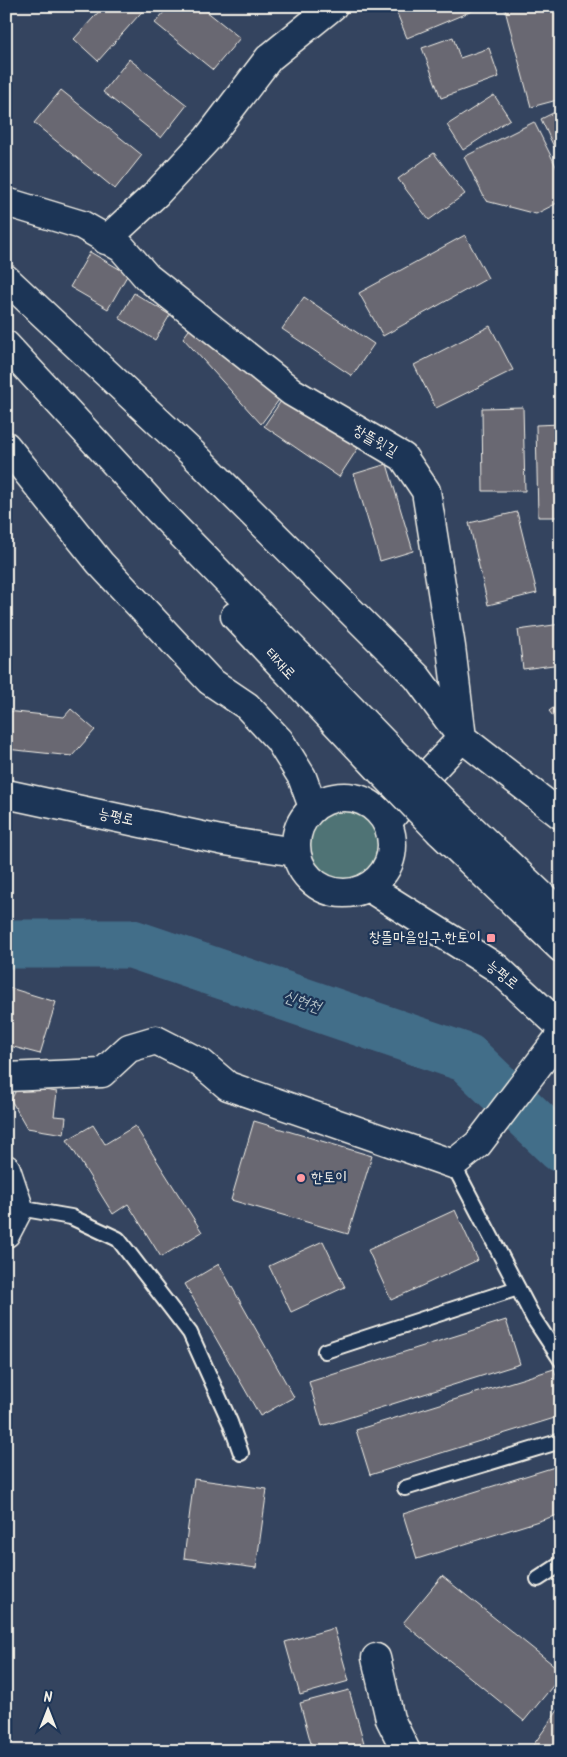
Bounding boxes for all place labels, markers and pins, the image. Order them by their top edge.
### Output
place label: 창뜰마을입구.한토이 [369,926,481,950]
marker: 창뜰마을입구.한토이 [485,932,497,944]
place label: 한토이 [311,1166,347,1190]
marker: 한토이 [295,1172,307,1184]

